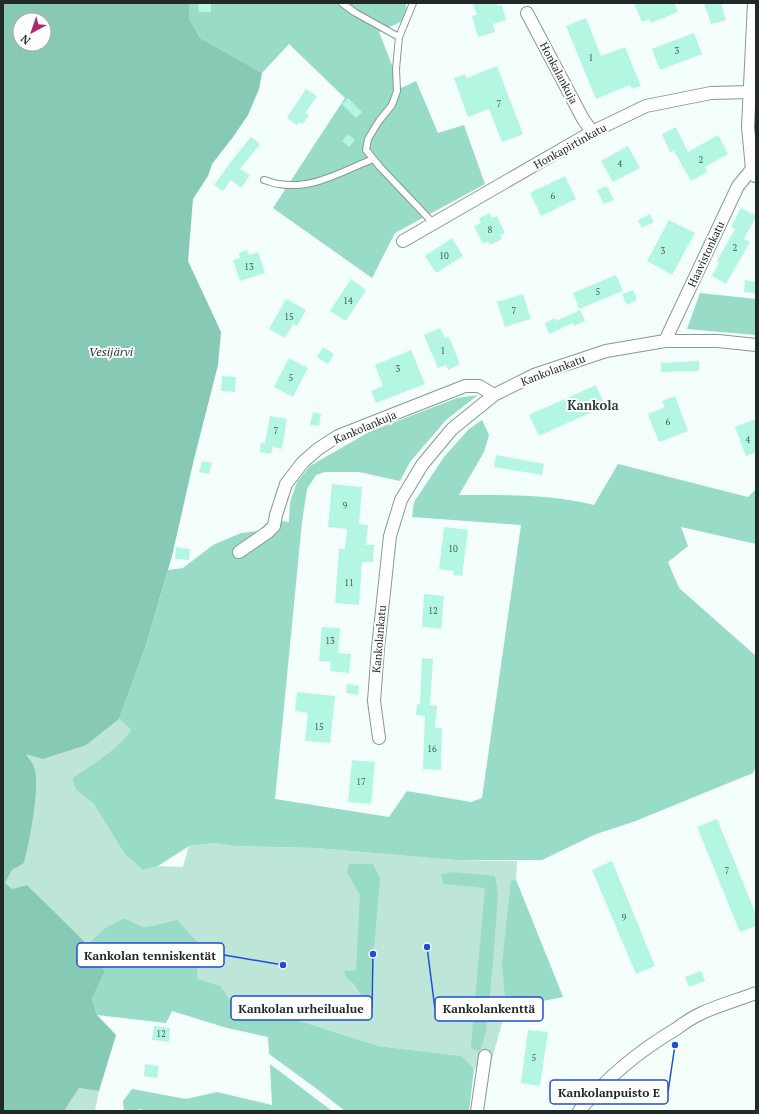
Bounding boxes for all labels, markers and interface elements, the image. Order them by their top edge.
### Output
north arrow [12,12,52,52]
text: N [17,31,33,48]
street label: Honkalankuja [537,40,581,107]
house number: 3 [675,45,680,57]
house number: 1 [589,52,593,64]
house number: 7 [497,98,502,110]
street label: Honkapirtinkatu [531,120,609,172]
house number: 2 [699,154,704,166]
house number: 4 [618,158,623,170]
house number: 6 [551,190,556,202]
street label: Haavistonkatu [685,218,728,289]
house number: 8 [488,224,493,236]
house number: 2 [733,242,738,254]
house number: 3 [661,245,666,257]
house number: 10 [439,250,449,262]
house number: 13 [244,261,254,273]
house number: 5 [596,286,601,298]
house number: 14 [343,295,353,307]
house number: 7 [512,305,517,317]
house number: 15 [284,311,294,323]
water label: Vesijärvi [89,344,134,359]
house number: 1 [441,345,445,357]
street label: Kankolankatu [519,351,588,389]
house number: 3 [396,363,401,375]
house number: 5 [289,372,294,384]
district label: Kankola [567,396,620,414]
street label: Kankolankuja [331,407,399,447]
house number: 6 [666,416,671,428]
house number: 7 [274,425,279,437]
house number: 4 [746,434,751,446]
house number: 9 [343,500,348,512]
house number: 10 [448,543,458,555]
house number: 11 [344,577,354,589]
street label: Kankolankatu [369,604,389,673]
house number: 12 [428,605,438,617]
house number: 13 [325,635,335,647]
house number: 15 [314,721,324,733]
house number: 16 [427,743,437,755]
house number: 17 [356,776,366,788]
house number: 7 [725,865,730,877]
house number: 9 [622,912,627,924]
callout: Kankolan tenniskentät [77,943,224,967]
text: Kankolan tenniskentät [84,948,216,963]
callout: Kankolan urheilualue [231,996,372,1020]
callout: Kankolankenttä [435,997,543,1021]
text: Kankolan urheilualue [238,1001,364,1016]
text: Kankolankenttä [443,1001,536,1016]
house number: 12 [156,1028,166,1040]
house number: 5 [532,1052,537,1064]
callout: Kankolanpuisto E [550,1080,668,1104]
text: Kankolanpuisto E [558,1085,660,1100]

